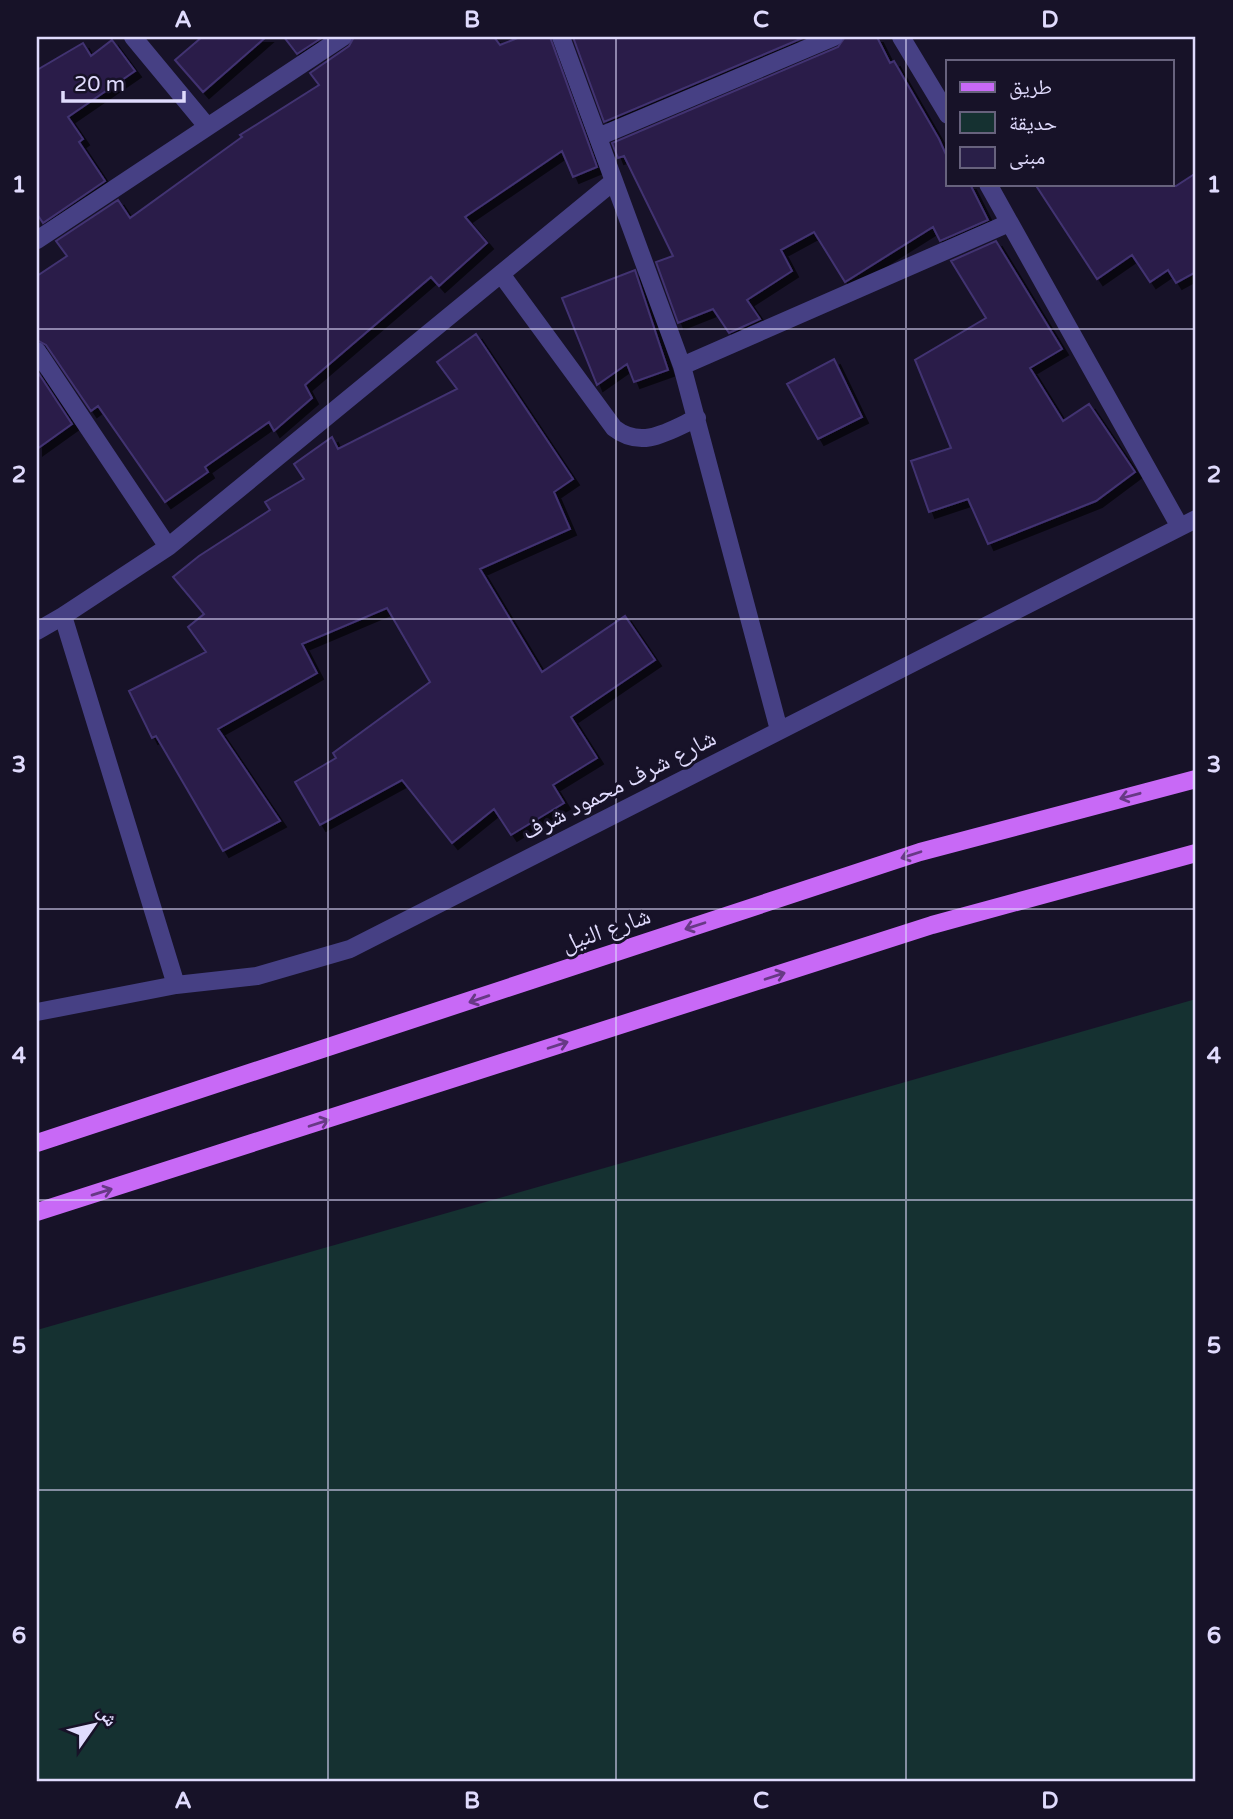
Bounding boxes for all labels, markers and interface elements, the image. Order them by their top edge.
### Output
text: A [174,6,192,34]
text: B [464,6,480,34]
text: C [753,6,769,34]
text: D [1041,6,1059,34]
scale bar [63,60,184,104]
legend [946,60,1174,186]
text: 20 m [74,72,125,97]
text: طريق [1009,75,1052,100]
text: حديقة [1009,111,1057,136]
text: مبنى [1009,145,1045,170]
text: 1 [12,171,26,199]
text: 1 [1207,171,1221,199]
text: 2 [12,461,26,489]
text: 2 [1207,461,1221,489]
street label: شارع شرف محمود شرف [517,723,721,847]
text: 3 [12,751,26,779]
text: 3 [1207,751,1221,779]
one-way arrow [1119,790,1142,803]
one-way arrow [900,850,922,862]
street label: شارع النيل [558,901,654,959]
one-way arrow [684,921,706,934]
one-way arrow [764,968,786,981]
one-way arrow [468,993,490,1006]
one-way arrow [547,1038,569,1050]
text: 4 [12,1042,27,1070]
text: 4 [1207,1042,1222,1070]
one-way arrow [307,1115,329,1128]
one-way arrow [91,1184,113,1197]
text: 5 [12,1332,26,1360]
text: 5 [1207,1332,1221,1360]
text: 6 [12,1622,26,1650]
text: 6 [1207,1622,1221,1650]
north arrow [60,1689,130,1759]
text: ش [93,1702,122,1731]
text: A [174,1787,192,1815]
text: B [464,1787,480,1815]
text: C [753,1787,769,1815]
text: D [1041,1787,1059,1815]

